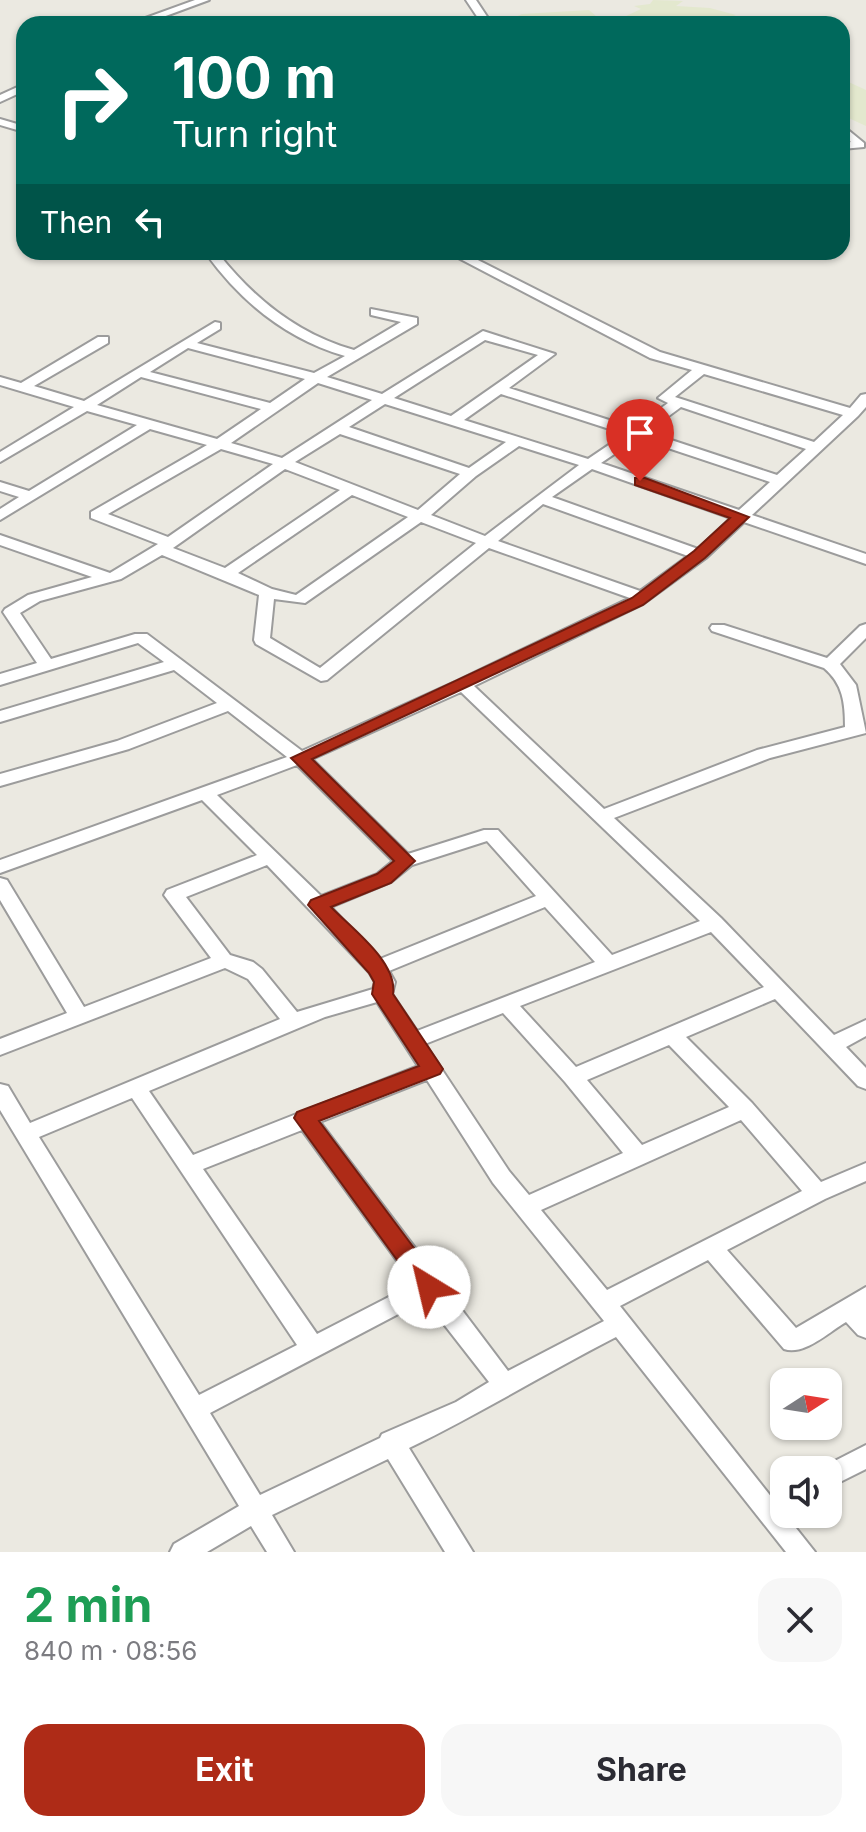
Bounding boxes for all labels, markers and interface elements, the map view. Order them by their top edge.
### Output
text: 100 m [172,44,336,112]
icon: right [40,48,144,152]
text: Turn right [172,112,337,156]
icon: left [128,200,172,244]
text: Then [40,204,112,240]
pin [606,399,674,481]
icon: arrive [618,411,662,455]
position arrow [387,1245,471,1329]
north arrow [770,1368,842,1440]
map controls [770,1368,842,1528]
button: sound [770,1456,842,1528]
text: 2 min [24,1575,152,1634]
button: close [758,1578,842,1662]
text: 840 m · 08:56 [24,1635,197,1666]
button: Exit [24,1724,425,1816]
button: Share [441,1724,842,1816]

